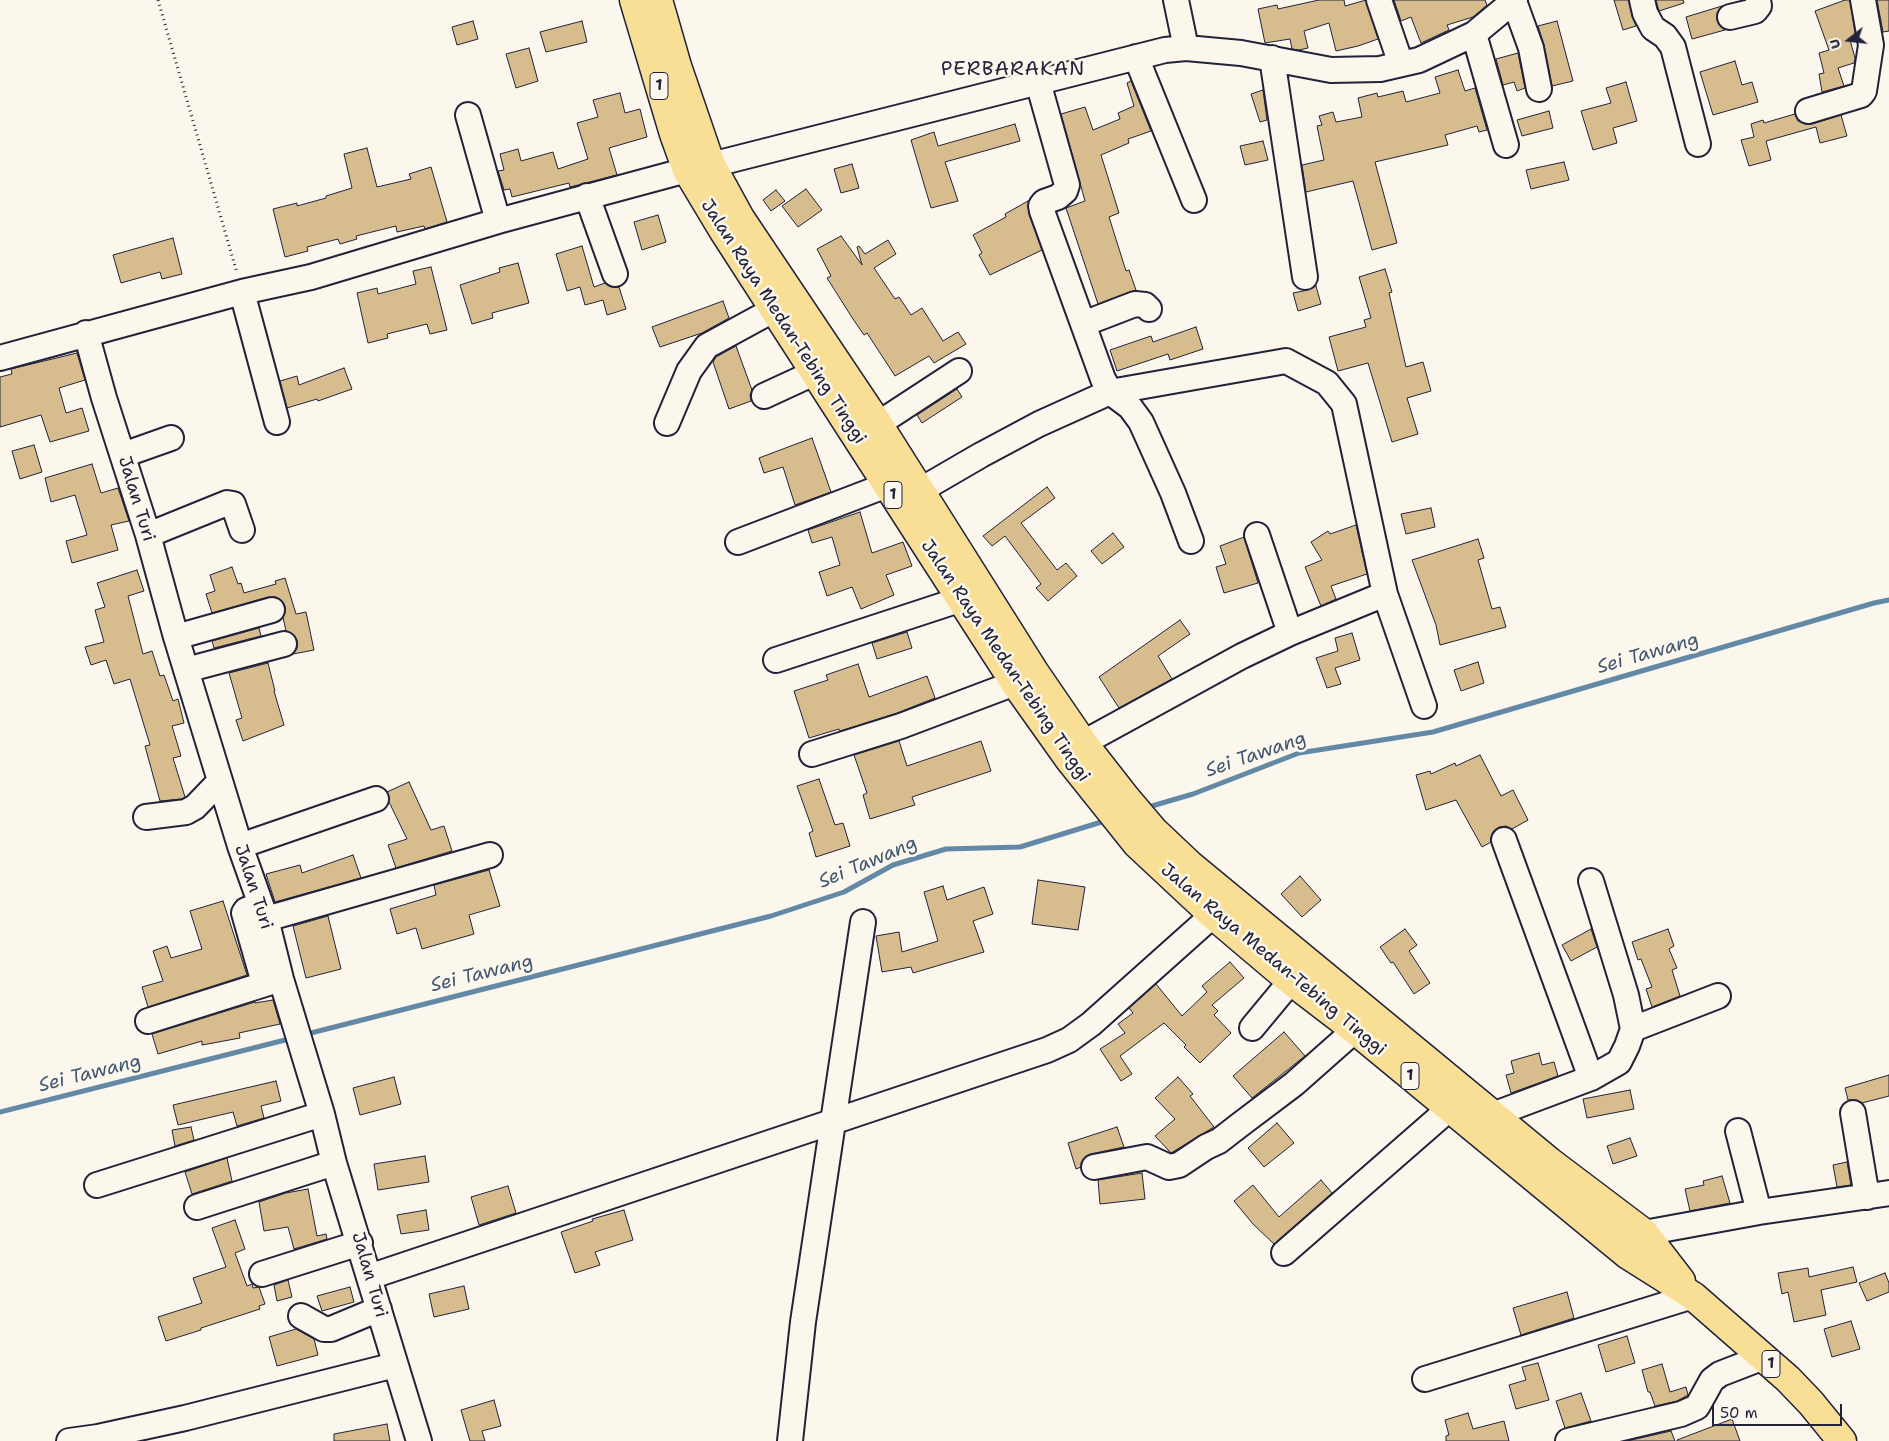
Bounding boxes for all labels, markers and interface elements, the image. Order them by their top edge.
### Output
north arrow [1824,15,1874,65]
text: U [1825,37,1845,51]
district label: PERBARAKAN [940,58,1086,82]
road number: 1 [650,72,668,100]
street label: Jalan Raya Medan-Tebing Tinggi [696,196,870,448]
street label: Jalan Turi [113,454,159,544]
road number: 1 [884,482,902,508]
street label: Jalan Raya Medan-Tebing Tinggi [916,536,1094,786]
water label: Sei Tawang [1594,629,1702,679]
water label: Sei Tawang [1203,727,1309,783]
water label: Sei Tawang [815,832,921,894]
street label: Jalan Turi [229,842,277,932]
street label: Jalan Raya Medan-Tebing Tinggi [1156,859,1390,1061]
water label: Sei Tawang [428,950,536,998]
water label: Sei Tawang [36,1050,144,1098]
road number: 1 [1401,1062,1419,1090]
street label: Jalan Turi [347,1230,391,1320]
road number: 1 [1762,1350,1780,1378]
scale bar [1714,1394,1844,1426]
text: 50 m [1720,1403,1758,1423]

